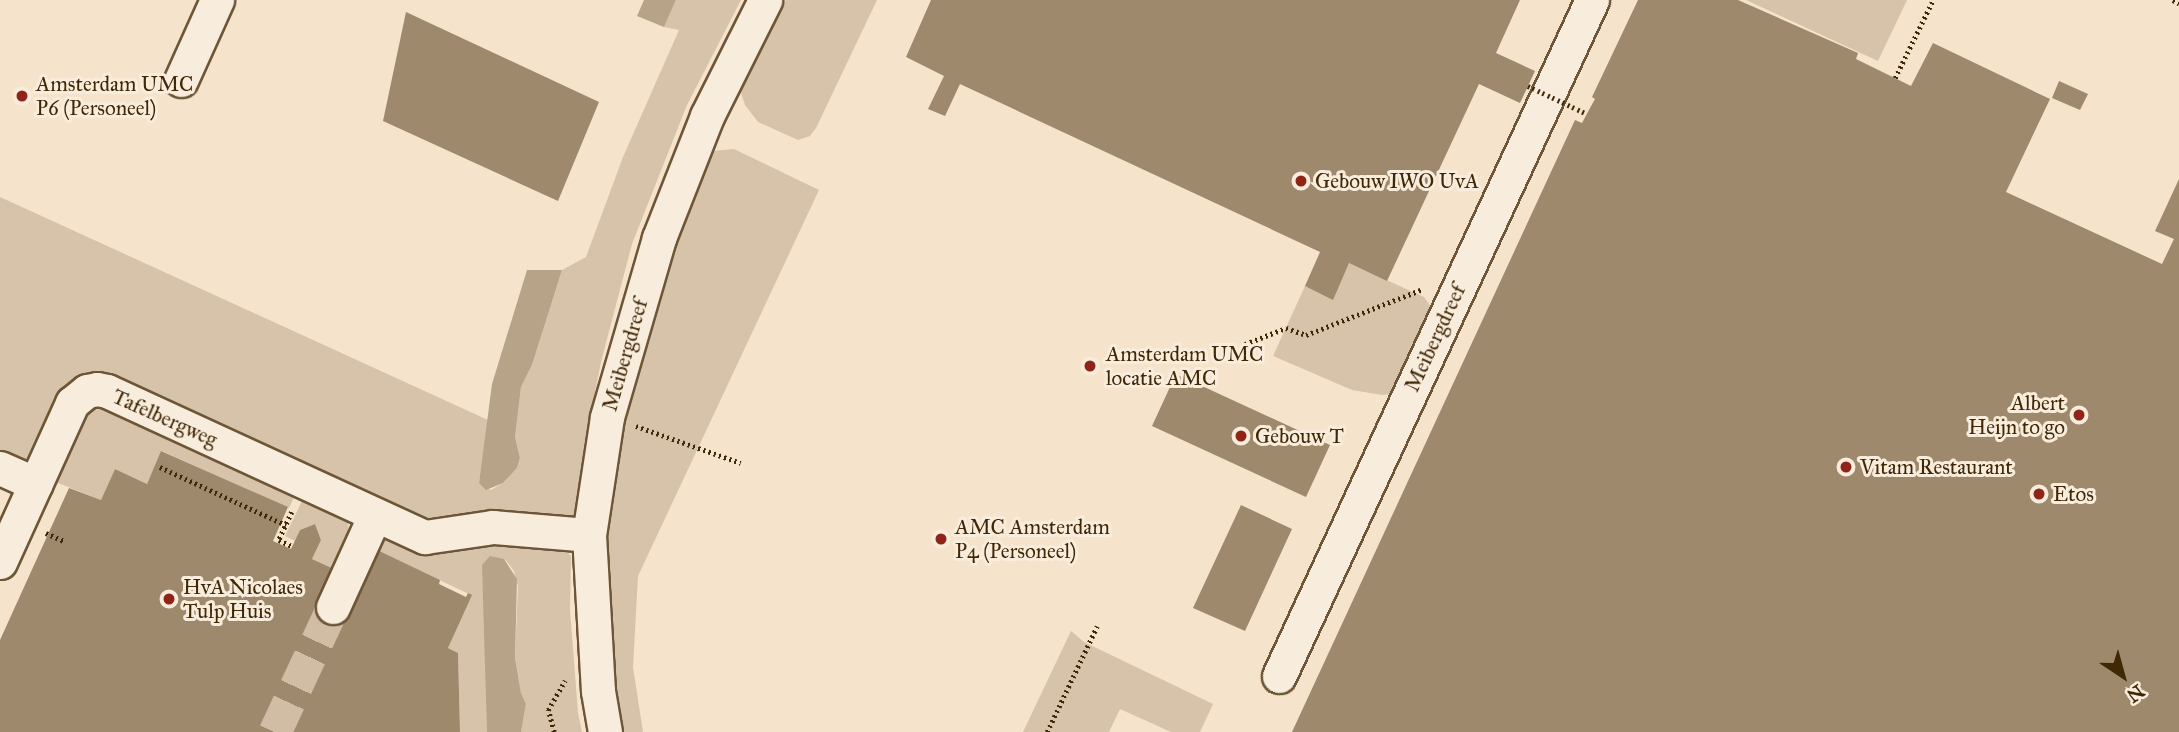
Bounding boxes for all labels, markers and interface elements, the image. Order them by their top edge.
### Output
place label: Amsterdam UMC P6 (Personeel) [36,71,193,121]
marker: Amsterdam UMC P6 (Personeel) [14,88,30,104]
place label: Gebouw IWO UvA [1315,168,1479,194]
marker: Gebouw IWO UvA [1293,173,1309,189]
street label: Meibergdreef [1399,280,1471,396]
street label: Meibergdreef [597,296,653,414]
place label: Amsterdam UMC locatie AMC [1106,341,1263,391]
marker: Amsterdam UMC locatie AMC [1080,356,1100,376]
street label: Tafelbergweg [109,384,221,452]
place label: Albert Heijn to go [1968,390,2065,440]
marker: Albert Heijn to go [2071,407,2087,423]
place label: Gebouw T [1255,423,1344,449]
marker: Gebouw T [1233,428,1249,444]
place label: Vitam Restaurant [1860,454,2013,480]
marker: Vitam Restaurant [1838,459,1854,475]
place label: Etos [2053,481,2094,507]
marker: Etos [2031,486,2047,502]
place label: AMC Amsterdam P4 (Personeel) [955,514,1110,564]
marker: AMC Amsterdam P4 (Personeel) [933,531,949,547]
place label: HvA Nicolaes Tulp Huis [183,574,303,624]
marker: HvA Nicolaes Tulp Huis [161,591,177,607]
north arrow [2088,641,2158,711]
text: N [2122,679,2149,707]

